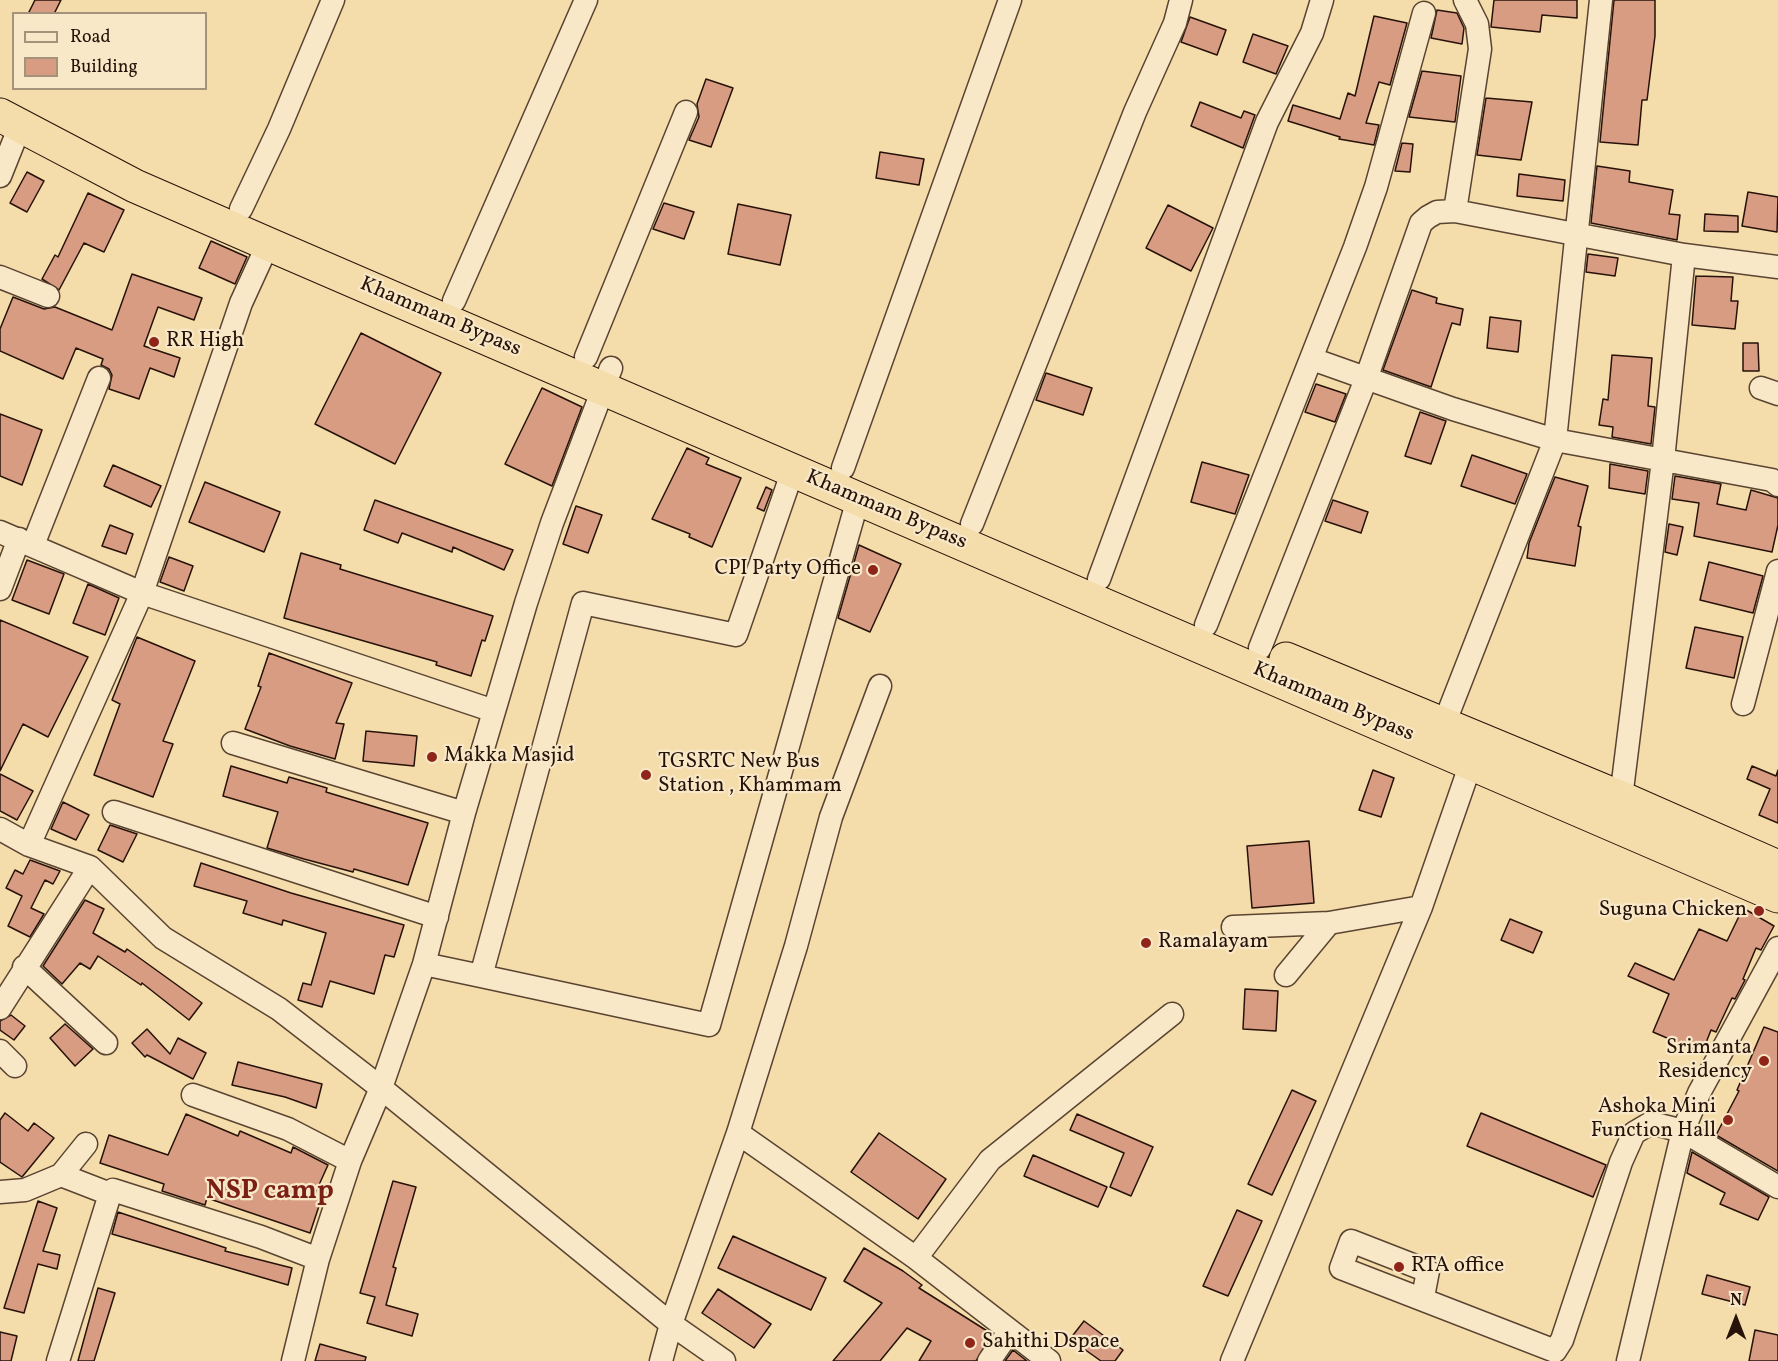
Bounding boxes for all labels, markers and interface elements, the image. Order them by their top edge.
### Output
legend [12,12,207,90]
text: Road [70,25,111,50]
text: Building [70,55,138,80]
street label: Khammam Bypass [356,273,524,363]
place label: RR High [166,329,244,355]
marker: RR High [147,335,161,349]
street label: Khammam Bypass [802,466,970,556]
place label: CPI Party Office [714,557,861,583]
marker: CPI Party Office [866,563,880,577]
street label: Khammam Bypass [1249,658,1417,748]
place label: Makka Masjid [444,744,575,770]
marker: Makka Masjid [425,750,439,764]
place label: TGSRTC New Bus Station , Khammam [658,750,842,800]
marker: TGSRTC New Bus Station , Khammam [639,768,653,782]
place label: Suguna Chicken [1599,898,1747,924]
marker: Suguna Chicken [1752,904,1766,918]
place label: Ramalayam [1158,930,1268,956]
marker: Ramalayam [1139,936,1153,950]
place label: Srimanta Residency [1658,1036,1752,1086]
marker: Srimanta Residency [1757,1054,1771,1068]
place label: Ashoka Mini Function Hall [1591,1095,1716,1145]
marker: Ashoka Mini Function Hall [1721,1113,1735,1127]
district label: NSP camp [206,1177,334,1209]
place label: RTA office [1411,1254,1504,1280]
marker: RTA office [1392,1260,1406,1274]
north arrow [1706,1289,1766,1349]
text: N [1730,1290,1742,1312]
place label: Sahithi Dspace [982,1330,1119,1356]
marker: Sahithi Dspace [963,1336,977,1350]

